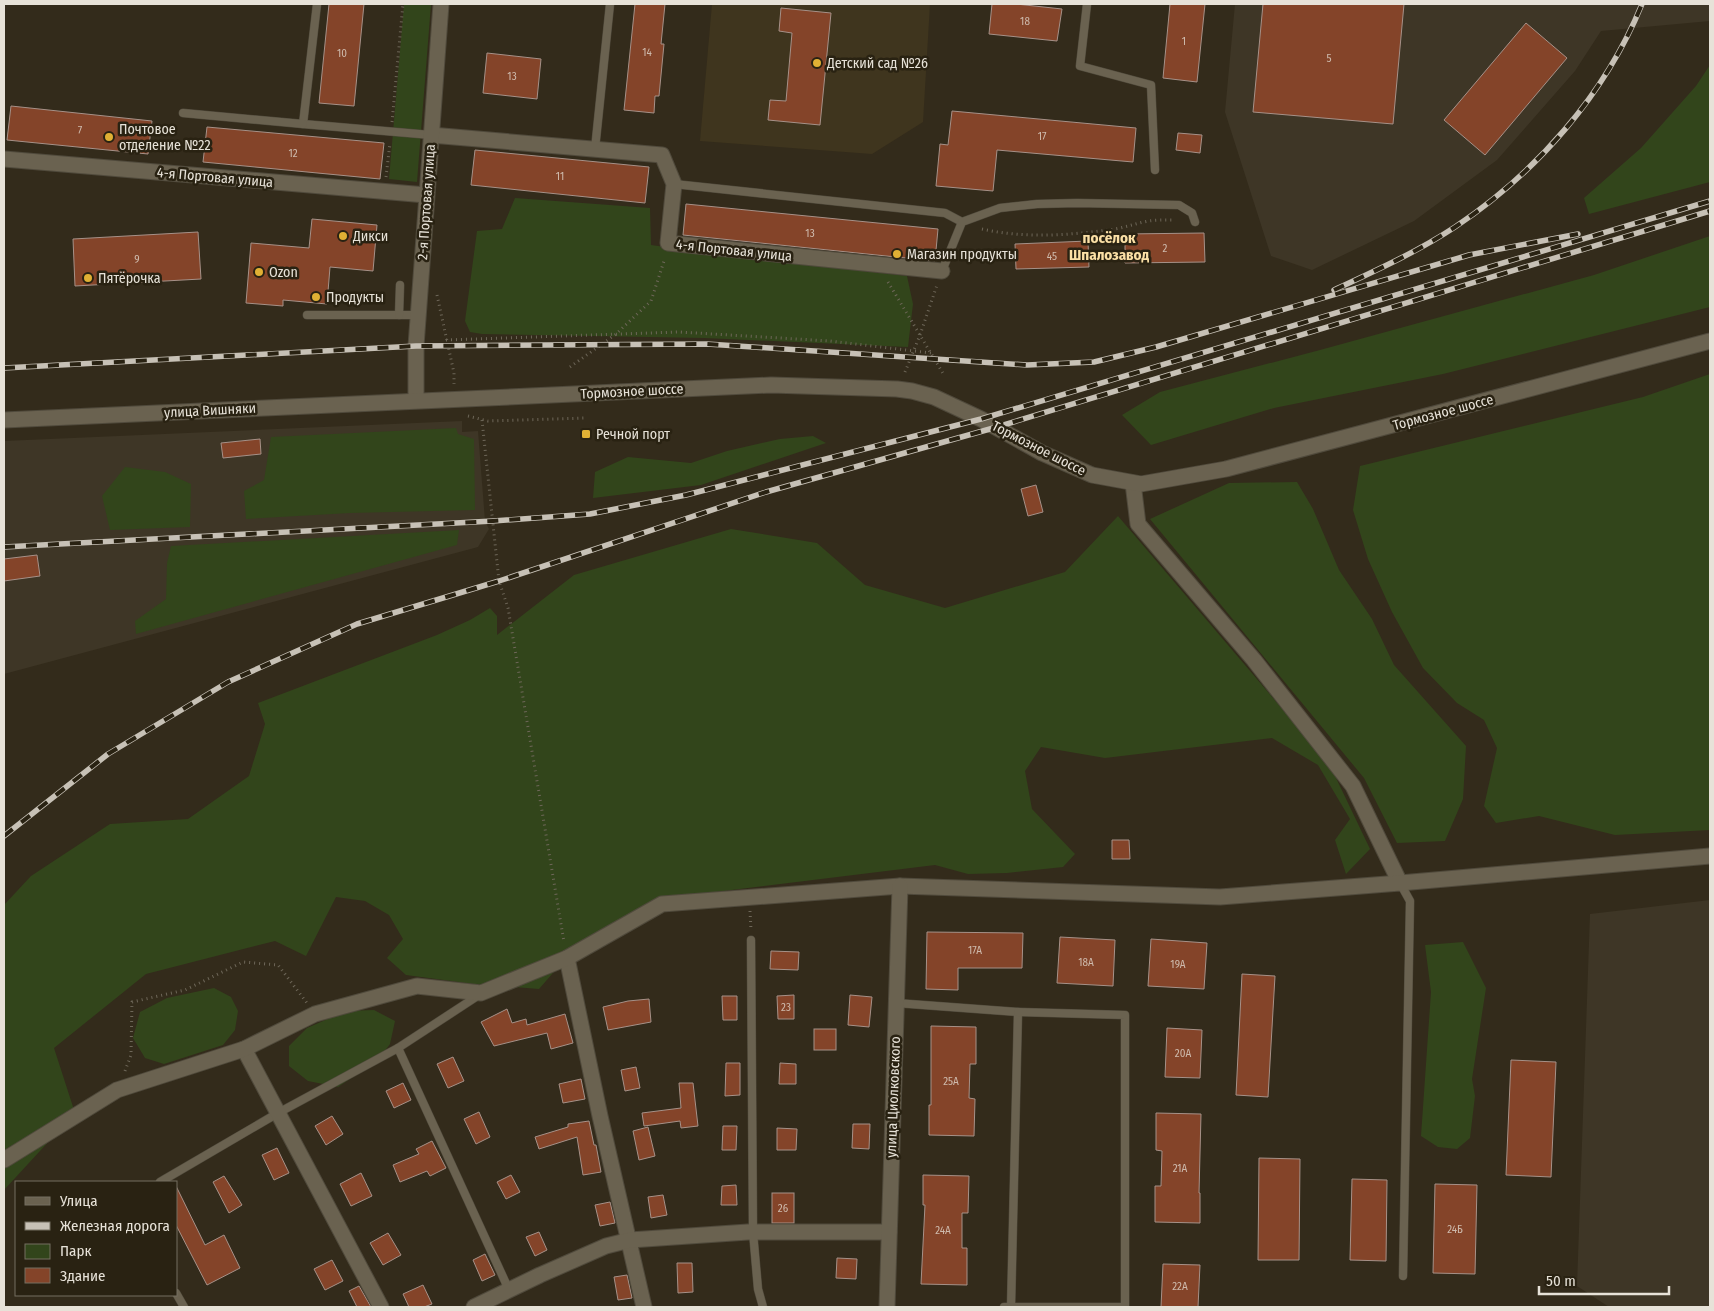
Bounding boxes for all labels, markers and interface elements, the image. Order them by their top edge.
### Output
house number: 18 [1020,15,1030,28]
house number: 1 [1182,35,1186,48]
house number: 14 [642,46,652,59]
house number: 10 [337,47,347,60]
house number: 5 [1326,52,1332,65]
place label: Детский сад №26 [826,55,928,72]
marker: Детский сад №26 [811,57,823,69]
house number: 13 [507,70,517,83]
place label: Почтовое отделение №22 [119,121,211,154]
house number: 7 [78,124,83,137]
house number: 17 [1038,130,1047,143]
marker: Почтовое отделение №22 [103,131,115,143]
street label: 2-я Портовая улица [414,143,439,261]
house number: 12 [288,147,298,160]
street label: 4-я Портовая улица [156,164,274,191]
house number: 11 [556,170,564,183]
house number: 13 [805,227,815,240]
place label: Дикси [352,228,388,245]
district label: посёлок Шпалозавод [1069,229,1149,264]
marker: Дикси [337,230,349,242]
street label: 4-я Портовая улица [675,236,793,265]
house number: 2 [1163,242,1168,255]
place label: Магазин продукты [907,246,1017,263]
marker: Магазин продукты [891,248,903,260]
house number: 45 [1047,250,1057,263]
house number: 9 [134,253,140,266]
place label: Ozon [269,264,298,281]
marker: Ozon [253,266,265,278]
place label: Пятёрочка [98,270,161,287]
marker: Пятёрочка [82,272,94,284]
place label: Продукты [326,289,384,306]
marker: Продукты [310,291,322,303]
street label: Тормозное шоссе [580,380,684,403]
street label: Тормозное шоссе [1391,391,1495,434]
street label: улица Вишняки [164,400,256,421]
street label: Тормозное шоссе [989,417,1089,479]
place label: Речной порт [596,426,670,443]
marker: Речной порт [580,428,592,440]
house number: 17А [968,944,982,957]
house number: 18А [1078,956,1094,969]
house number: 19А [1170,958,1186,971]
house number: 23 [781,1001,791,1014]
street label: улица Циолковского [883,1036,904,1158]
house number: 20А [1175,1047,1191,1060]
house number: 25А [943,1075,959,1088]
house number: 21А [1173,1162,1188,1175]
legend [15,1181,178,1296]
text: Улица [59,1192,98,1210]
house number: 26 [778,1202,789,1215]
text: Железная дорога [60,1217,170,1235]
house number: 24Б [1447,1223,1463,1236]
house number: 24А [935,1224,951,1237]
text: Парк [60,1242,91,1260]
scale bar [1539,1264,1669,1296]
text: Здание [60,1267,106,1285]
text: 50 m [1546,1272,1576,1290]
house number: 22А [1172,1280,1188,1293]

